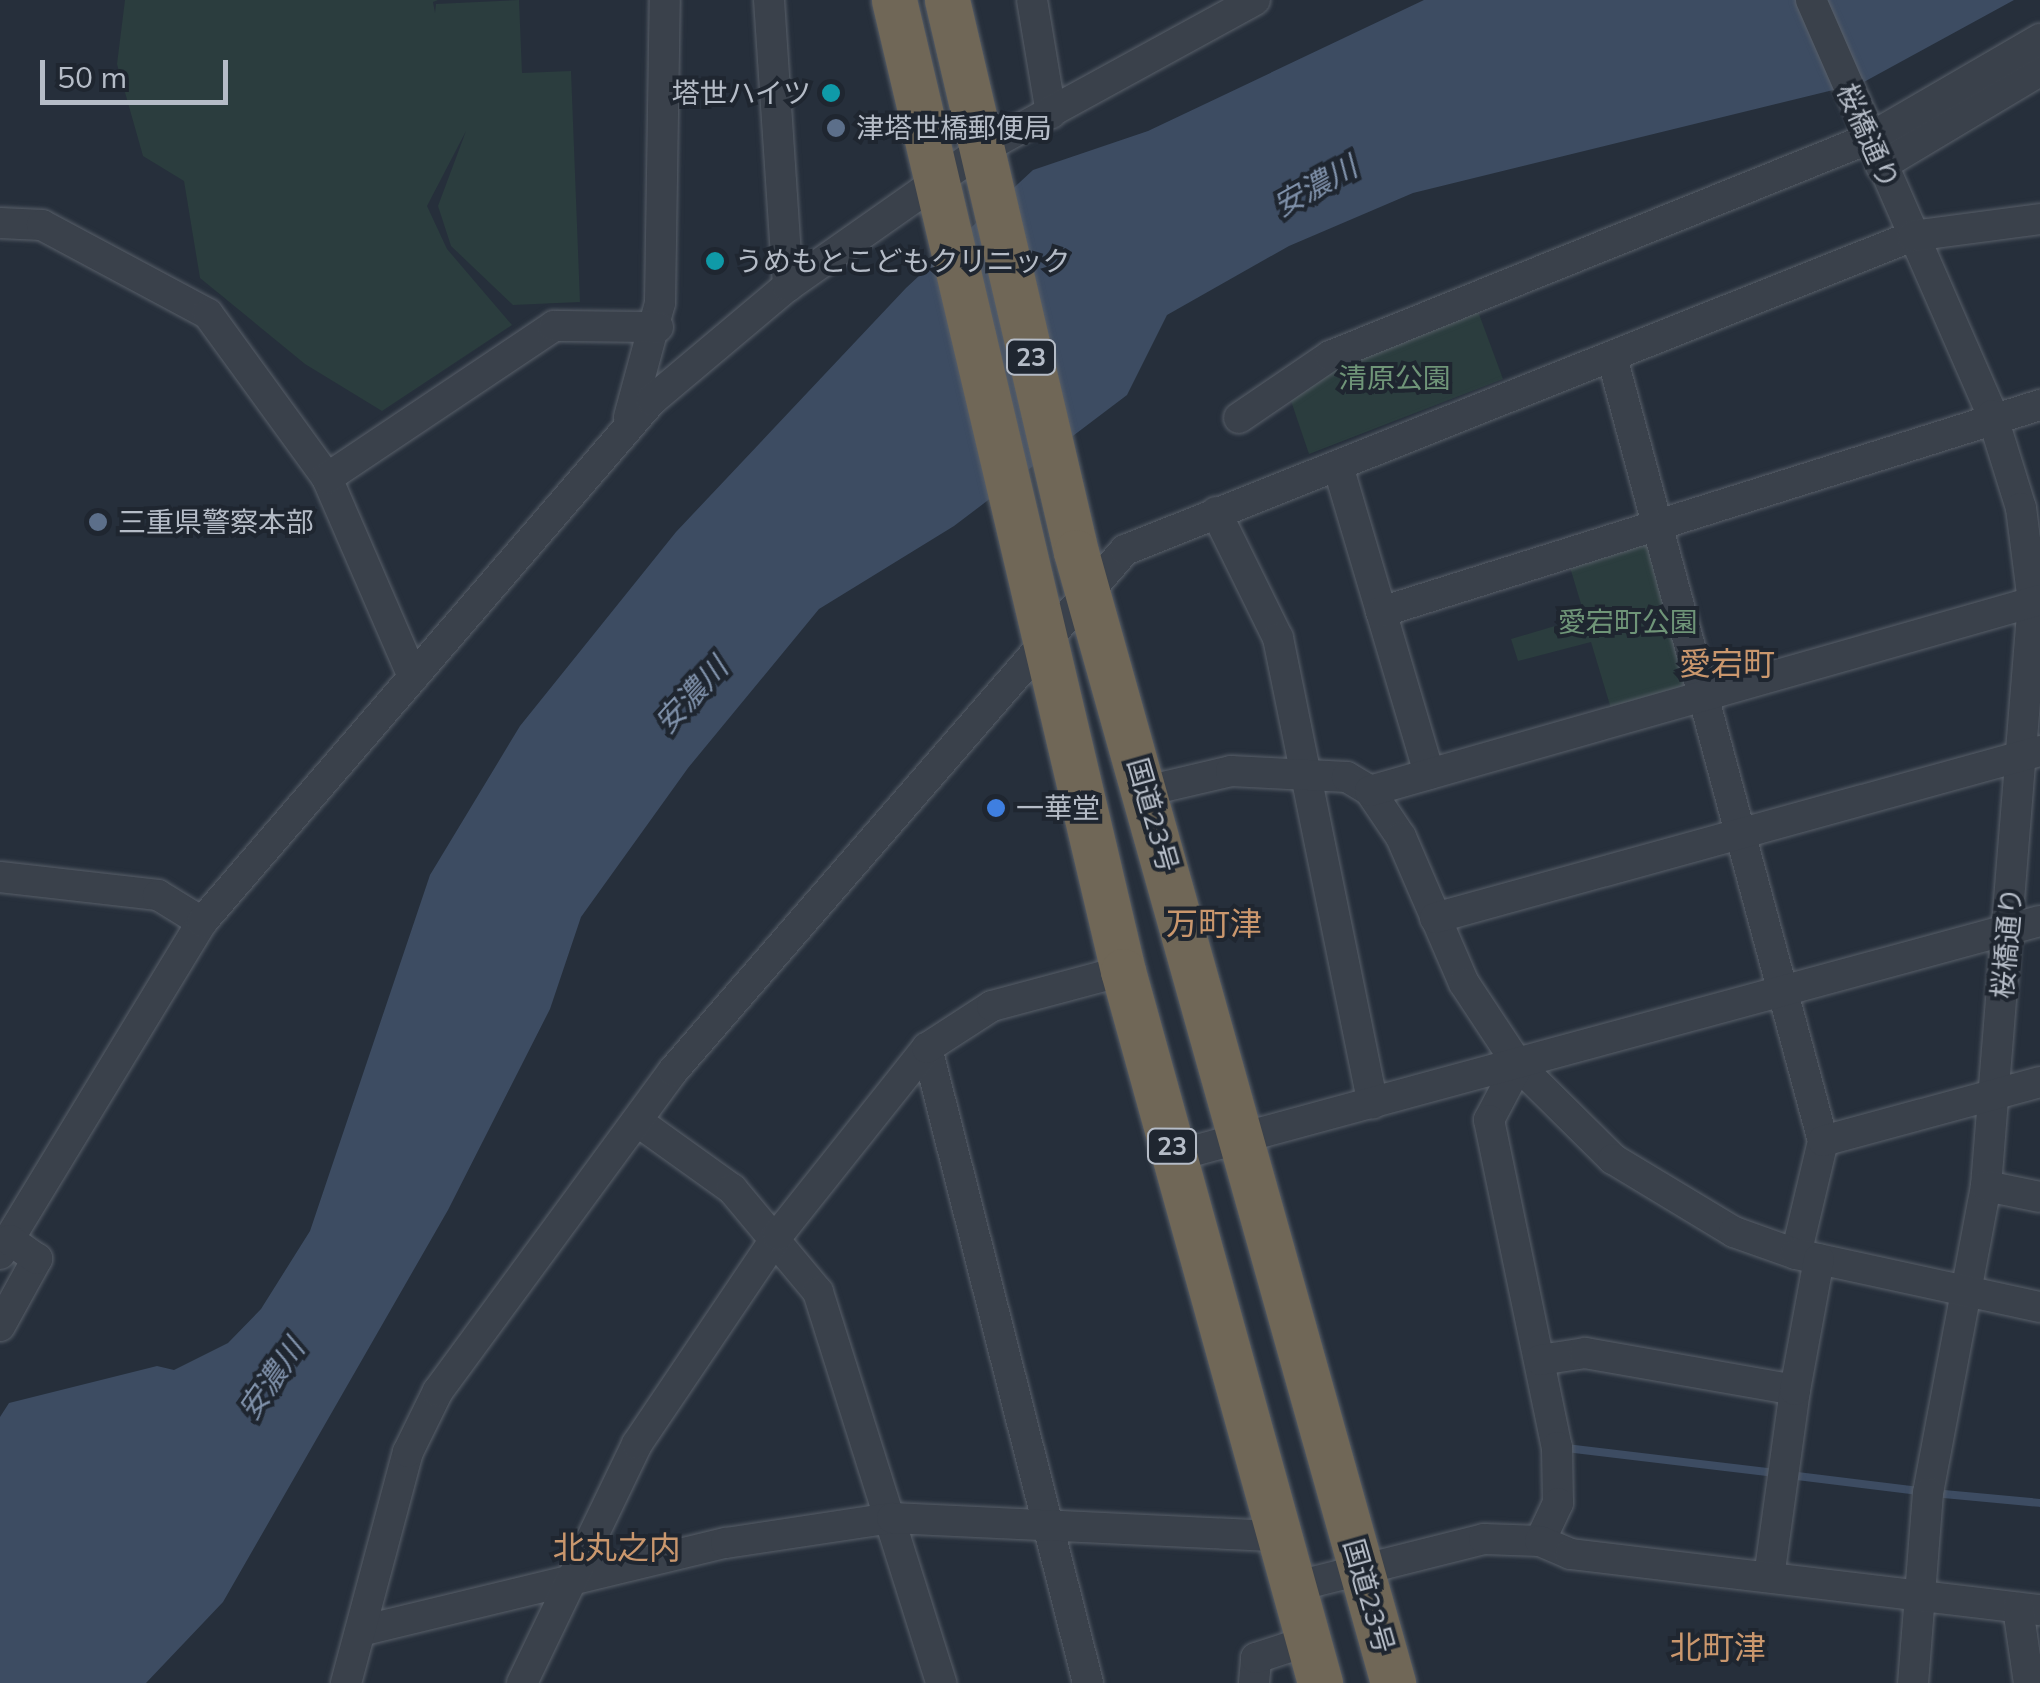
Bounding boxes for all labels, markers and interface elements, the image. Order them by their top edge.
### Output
scale bar [45,40,232,102]
text: 50 m [57,58,127,96]
place label: 塔世ハイツ [671,76,811,110]
street label: 桜橋通り [1830,78,1906,194]
marker: 塔世ハイツ [820,82,842,104]
place label: 津塔世橋郵便局 [856,111,1052,145]
marker: 津塔世橋郵便局 [825,117,847,139]
water label: 安濃川 [1267,148,1363,224]
place label: うめもとこどもクリニック [735,244,1071,278]
marker: うめもとこどもクリニック [704,250,726,272]
road number: 23 [1006,337,1056,377]
park label: 清原公園 [1339,361,1451,395]
place label: 三重県警察本部 [118,505,314,539]
marker: 三重県警察本部 [87,511,109,533]
park label: 愛宕町公園 [1558,605,1698,639]
district label: 愛宕町 [1679,644,1775,682]
water label: 安濃川 [647,650,735,740]
street label: 国道23号 [1121,754,1185,876]
place label: 一華堂 [1016,791,1100,825]
marker: 一華堂 [985,797,1007,819]
street label: 桜橋通り [1985,886,2029,1000]
district label: 万町津 [1166,904,1262,942]
road number: 23 [1147,1126,1197,1166]
water label: 安濃川 [230,1332,312,1426]
district label: 北丸之内 [553,1528,681,1566]
street label: 国道23号 [1337,1535,1401,1657]
district label: 北町津 [1670,1628,1766,1666]

